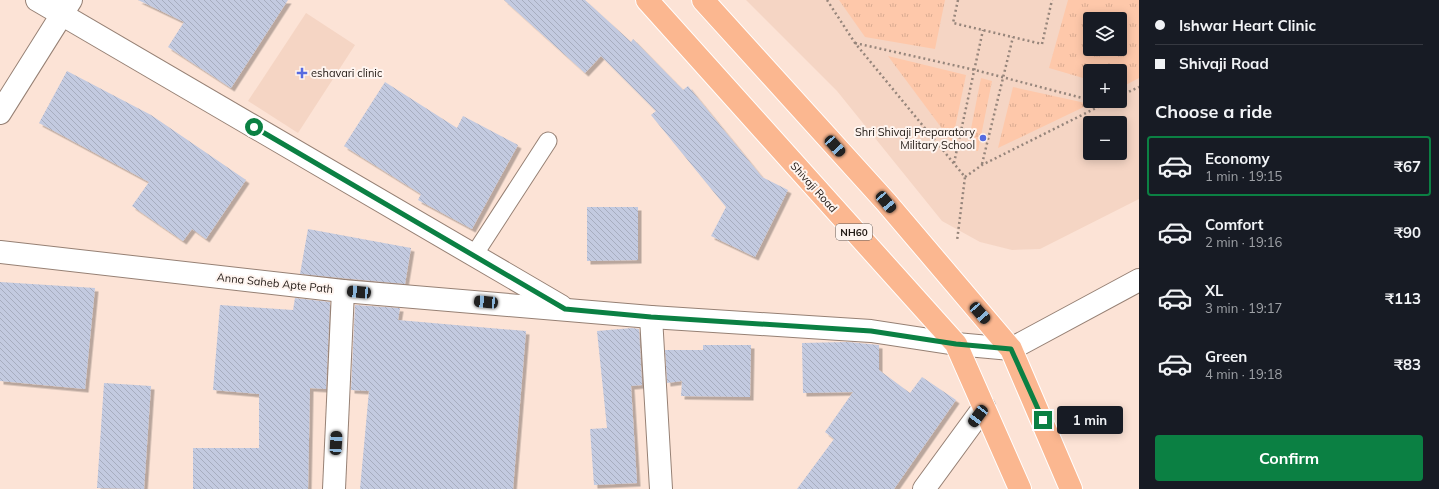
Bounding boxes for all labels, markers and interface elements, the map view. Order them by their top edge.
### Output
map controls [1083,12,1127,160]
button: layers [1083,12,1127,56]
text: Ishwar Heart Clinic [1179,16,1316,35]
text: Shivaji Road [1179,54,1269,73]
button: + [1083,64,1127,108]
place label: eshavari clinic [311,66,383,80]
marker: eshavari clinic [296,67,308,79]
text: Choose a ride [1155,100,1272,123]
button: − [1083,116,1127,160]
route start [245,118,263,136]
place label: Shri Shivaji Preparatory Military School [855,125,975,152]
car [823,133,847,159]
marker: Shri Shivaji Preparatory Military School [978,133,988,143]
icon: car [1157,148,1193,184]
text: Economy [1205,149,1270,168]
text: ₹67 [1394,157,1421,176]
street label: Shivaji Road [788,159,840,215]
text: 1 min · 19:15 [1205,168,1282,184]
car [874,189,898,215]
icon: car [1157,214,1193,250]
text: Comfort [1205,215,1263,234]
text: ₹90 [1394,223,1421,242]
road number: NH60 [836,224,872,240]
text: 2 min · 19:16 [1205,234,1282,250]
street label: Anna Saheb Apte Path [216,270,334,296]
icon: car [1157,280,1193,316]
text: XL [1205,281,1223,300]
car [347,285,371,299]
text: ₹113 [1385,289,1421,308]
car [474,295,498,309]
car [968,300,992,326]
text: 3 min · 19:17 [1205,300,1282,316]
icon: car [1157,346,1193,382]
text: Green [1205,347,1247,366]
text: ₹83 [1394,355,1421,374]
text: 4 min · 19:18 [1205,366,1282,382]
car [966,403,990,429]
callout: 1 min [1057,406,1123,434]
route end [1034,411,1052,429]
text: 1 min [1073,412,1107,428]
car [329,431,343,455]
button: Confirm [1155,435,1423,481]

